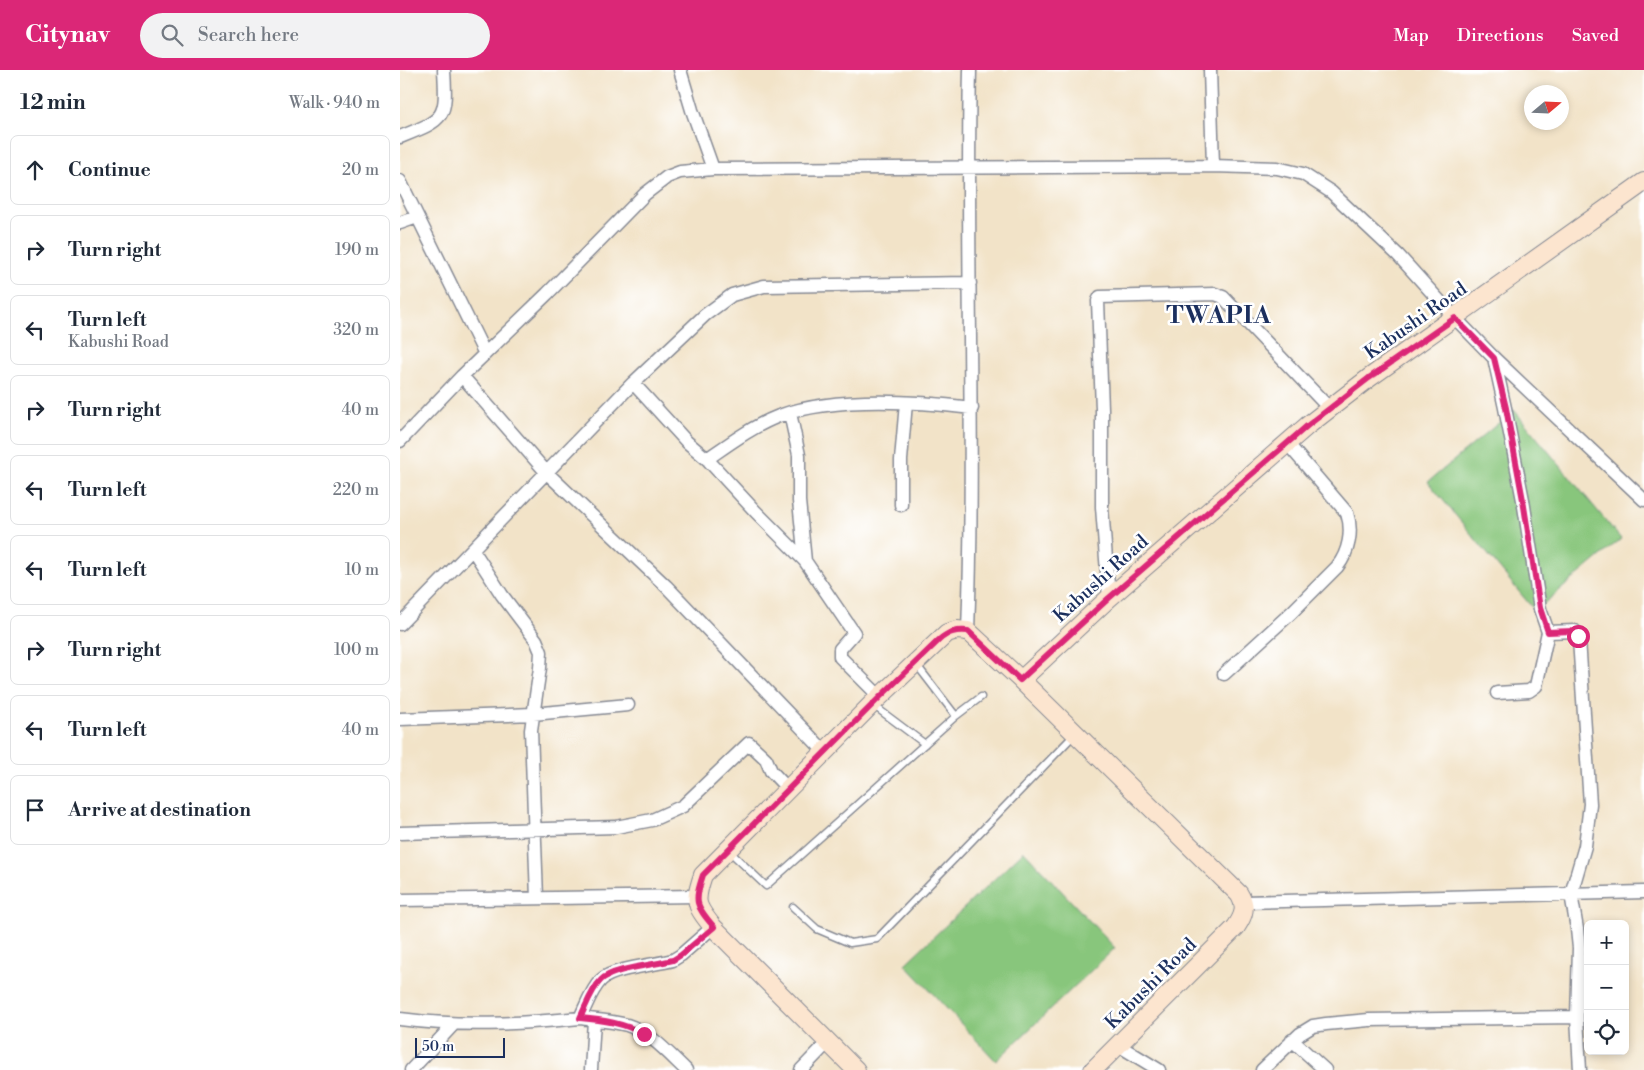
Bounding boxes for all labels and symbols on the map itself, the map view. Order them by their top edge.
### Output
north arrow [1524,85,1569,130]
street label: Kabushi Road [1360,277,1472,365]
district label: TWAPIA [1166,301,1272,331]
street label: Kabushi Road [1048,530,1153,628]
route start [1567,625,1590,648]
street label: Kabushi Road [1100,933,1202,1035]
route end [633,1023,656,1046]
scale bar [415,1035,505,1058]

